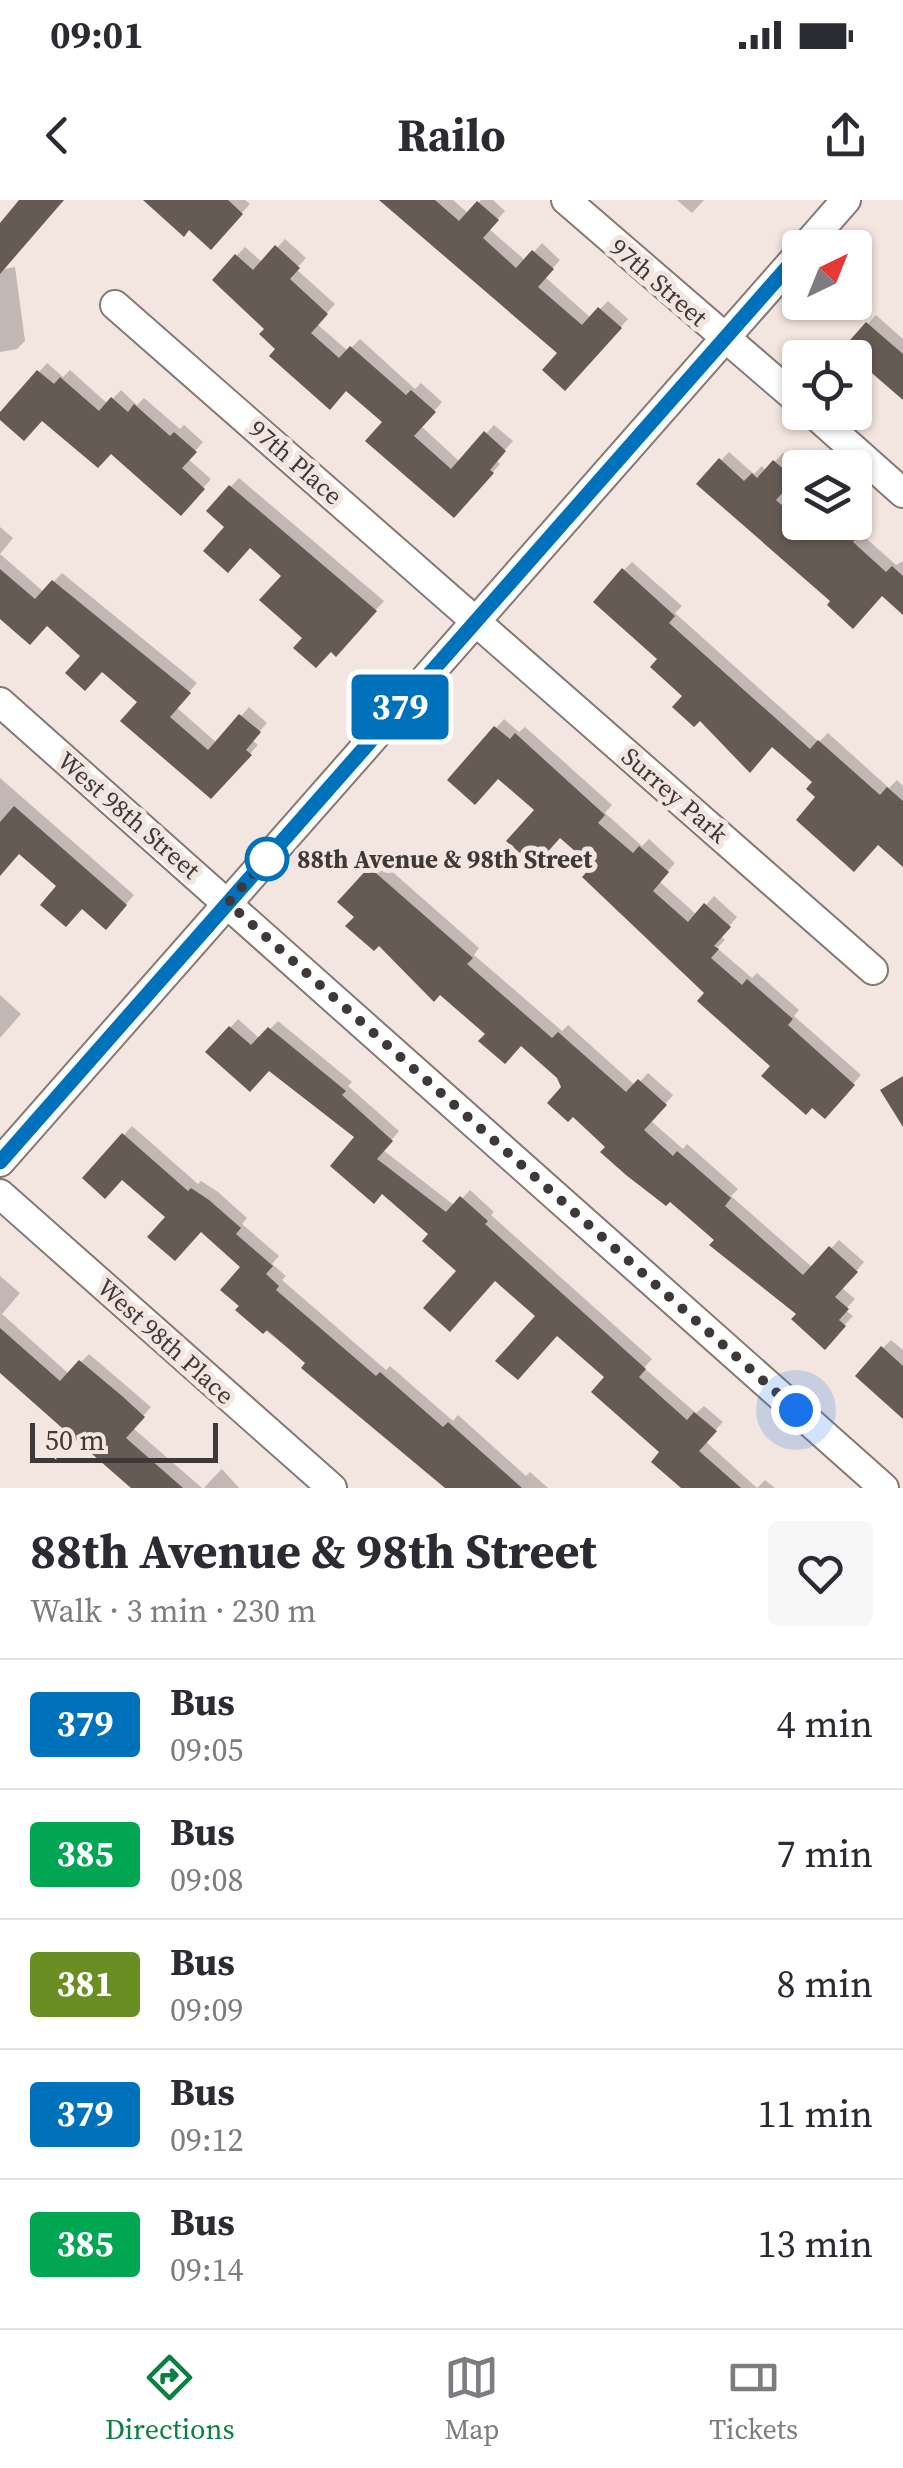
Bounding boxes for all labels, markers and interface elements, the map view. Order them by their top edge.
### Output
text: 09:01 [50,9,144,61]
text: Railo [397,104,506,166]
icon: back [30,108,85,163]
icon: share [818,108,873,163]
street label: 97th Street [603,230,716,334]
north arrow [782,230,872,320]
map controls [782,230,872,540]
button: locate [782,340,872,430]
street label: 97th Place [242,412,350,512]
button: layers [782,450,872,540]
line badge: 379 [342,674,458,740]
text: 379 [372,683,428,731]
street label: Surrey Park [615,739,736,851]
street label: West 98th Street [51,744,208,887]
marker: 88th Avenue & 98th Street [246,838,288,880]
place label: 88th Avenue & 98th Street [297,842,593,876]
street label: West 98th Place [90,1270,242,1412]
your location [771,1385,821,1435]
scale bar [30,1418,218,1462]
text: 50 m [45,1421,105,1459]
text: 88th Avenue & 98th Street [30,1518,597,1584]
button: heart [768,1521,873,1626]
text: Walk · 3 min · 230 m [30,1589,316,1633]
text: Bus [170,1676,235,1728]
text: 4 min [777,1698,873,1750]
text: 379 [57,1700,113,1748]
text: 09:05 [170,1728,244,1772]
text: Bus [170,1806,235,1858]
text: 7 min [777,1828,873,1880]
text: 385 [57,1830,113,1878]
text: 09:08 [170,1858,244,1902]
text: Bus [170,1936,235,1988]
text: 8 min [777,1958,873,2010]
text: 381 [57,1960,113,2008]
text: 09:09 [170,1988,244,2032]
text: Bus [170,2066,235,2118]
text: 11 min [758,2088,873,2140]
text: 379 [57,2090,113,2138]
text: 09:12 [170,2118,244,2162]
text: Bus [170,2196,235,2248]
text: 13 min [758,2218,873,2270]
text: 385 [57,2220,113,2268]
text: 09:14 [170,2248,244,2292]
tab: Directions [105,2350,235,2448]
tab: Map [444,2350,499,2448]
tab: Tickets [709,2350,798,2448]

